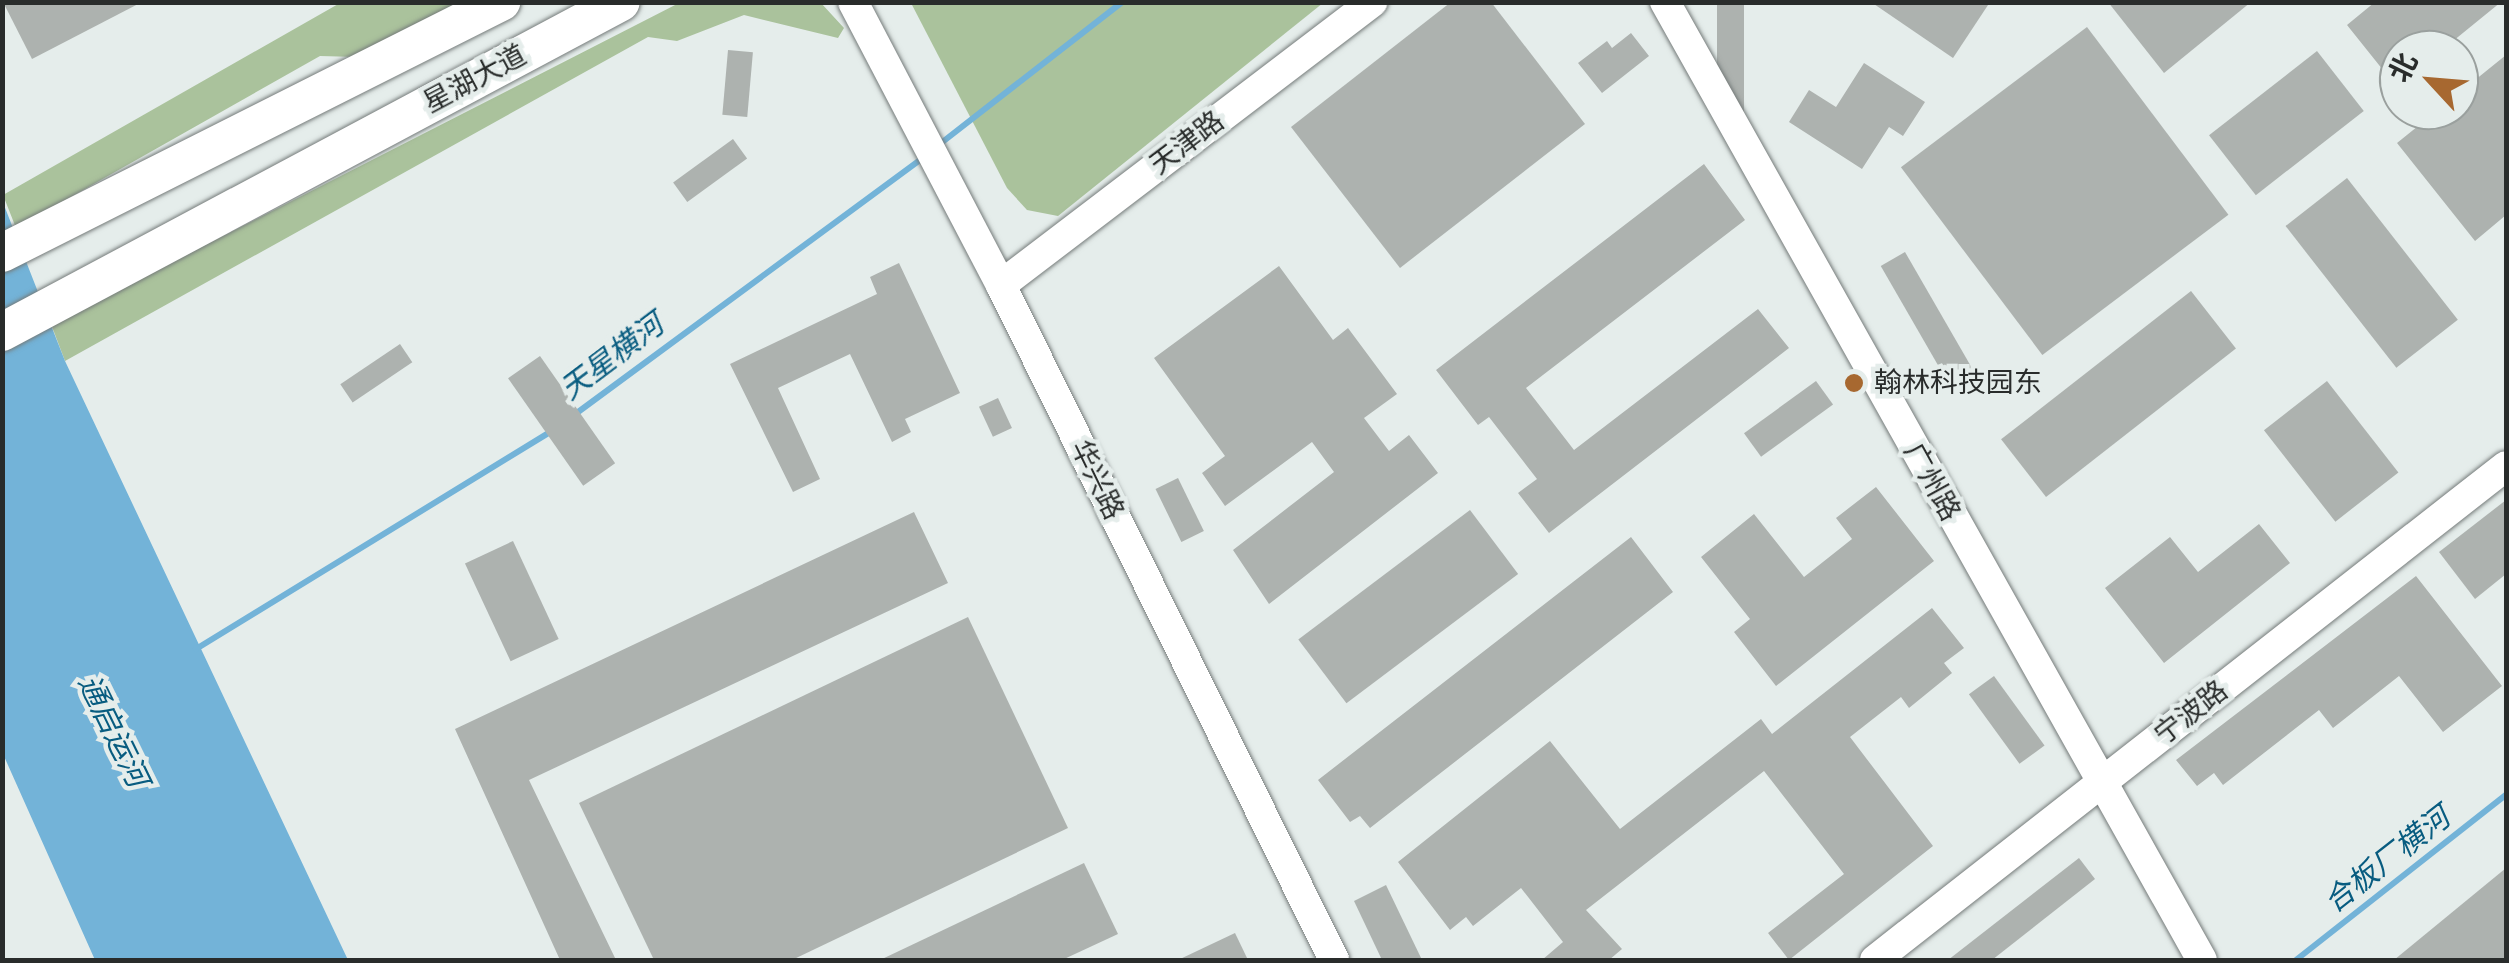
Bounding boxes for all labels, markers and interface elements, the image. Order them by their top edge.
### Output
north arrow [2379,30,2479,130]
street label: 星湖大道 [418,38,532,120]
text: 北 [2381,47,2426,88]
street label: 天津路 [1143,104,1231,182]
water label: 天星横河 [553,307,671,407]
place label: 翰林科技园东 [1874,366,2042,400]
marker: 翰林科技园东 [1843,372,1865,394]
street label: 华兴路 [1063,435,1131,525]
street label: 广州路 [1897,437,1967,527]
water label: 通启运河 [71,669,155,793]
street label: 宁波路 [2148,674,2234,752]
water label: 合板厂横河 [2317,800,2457,920]

